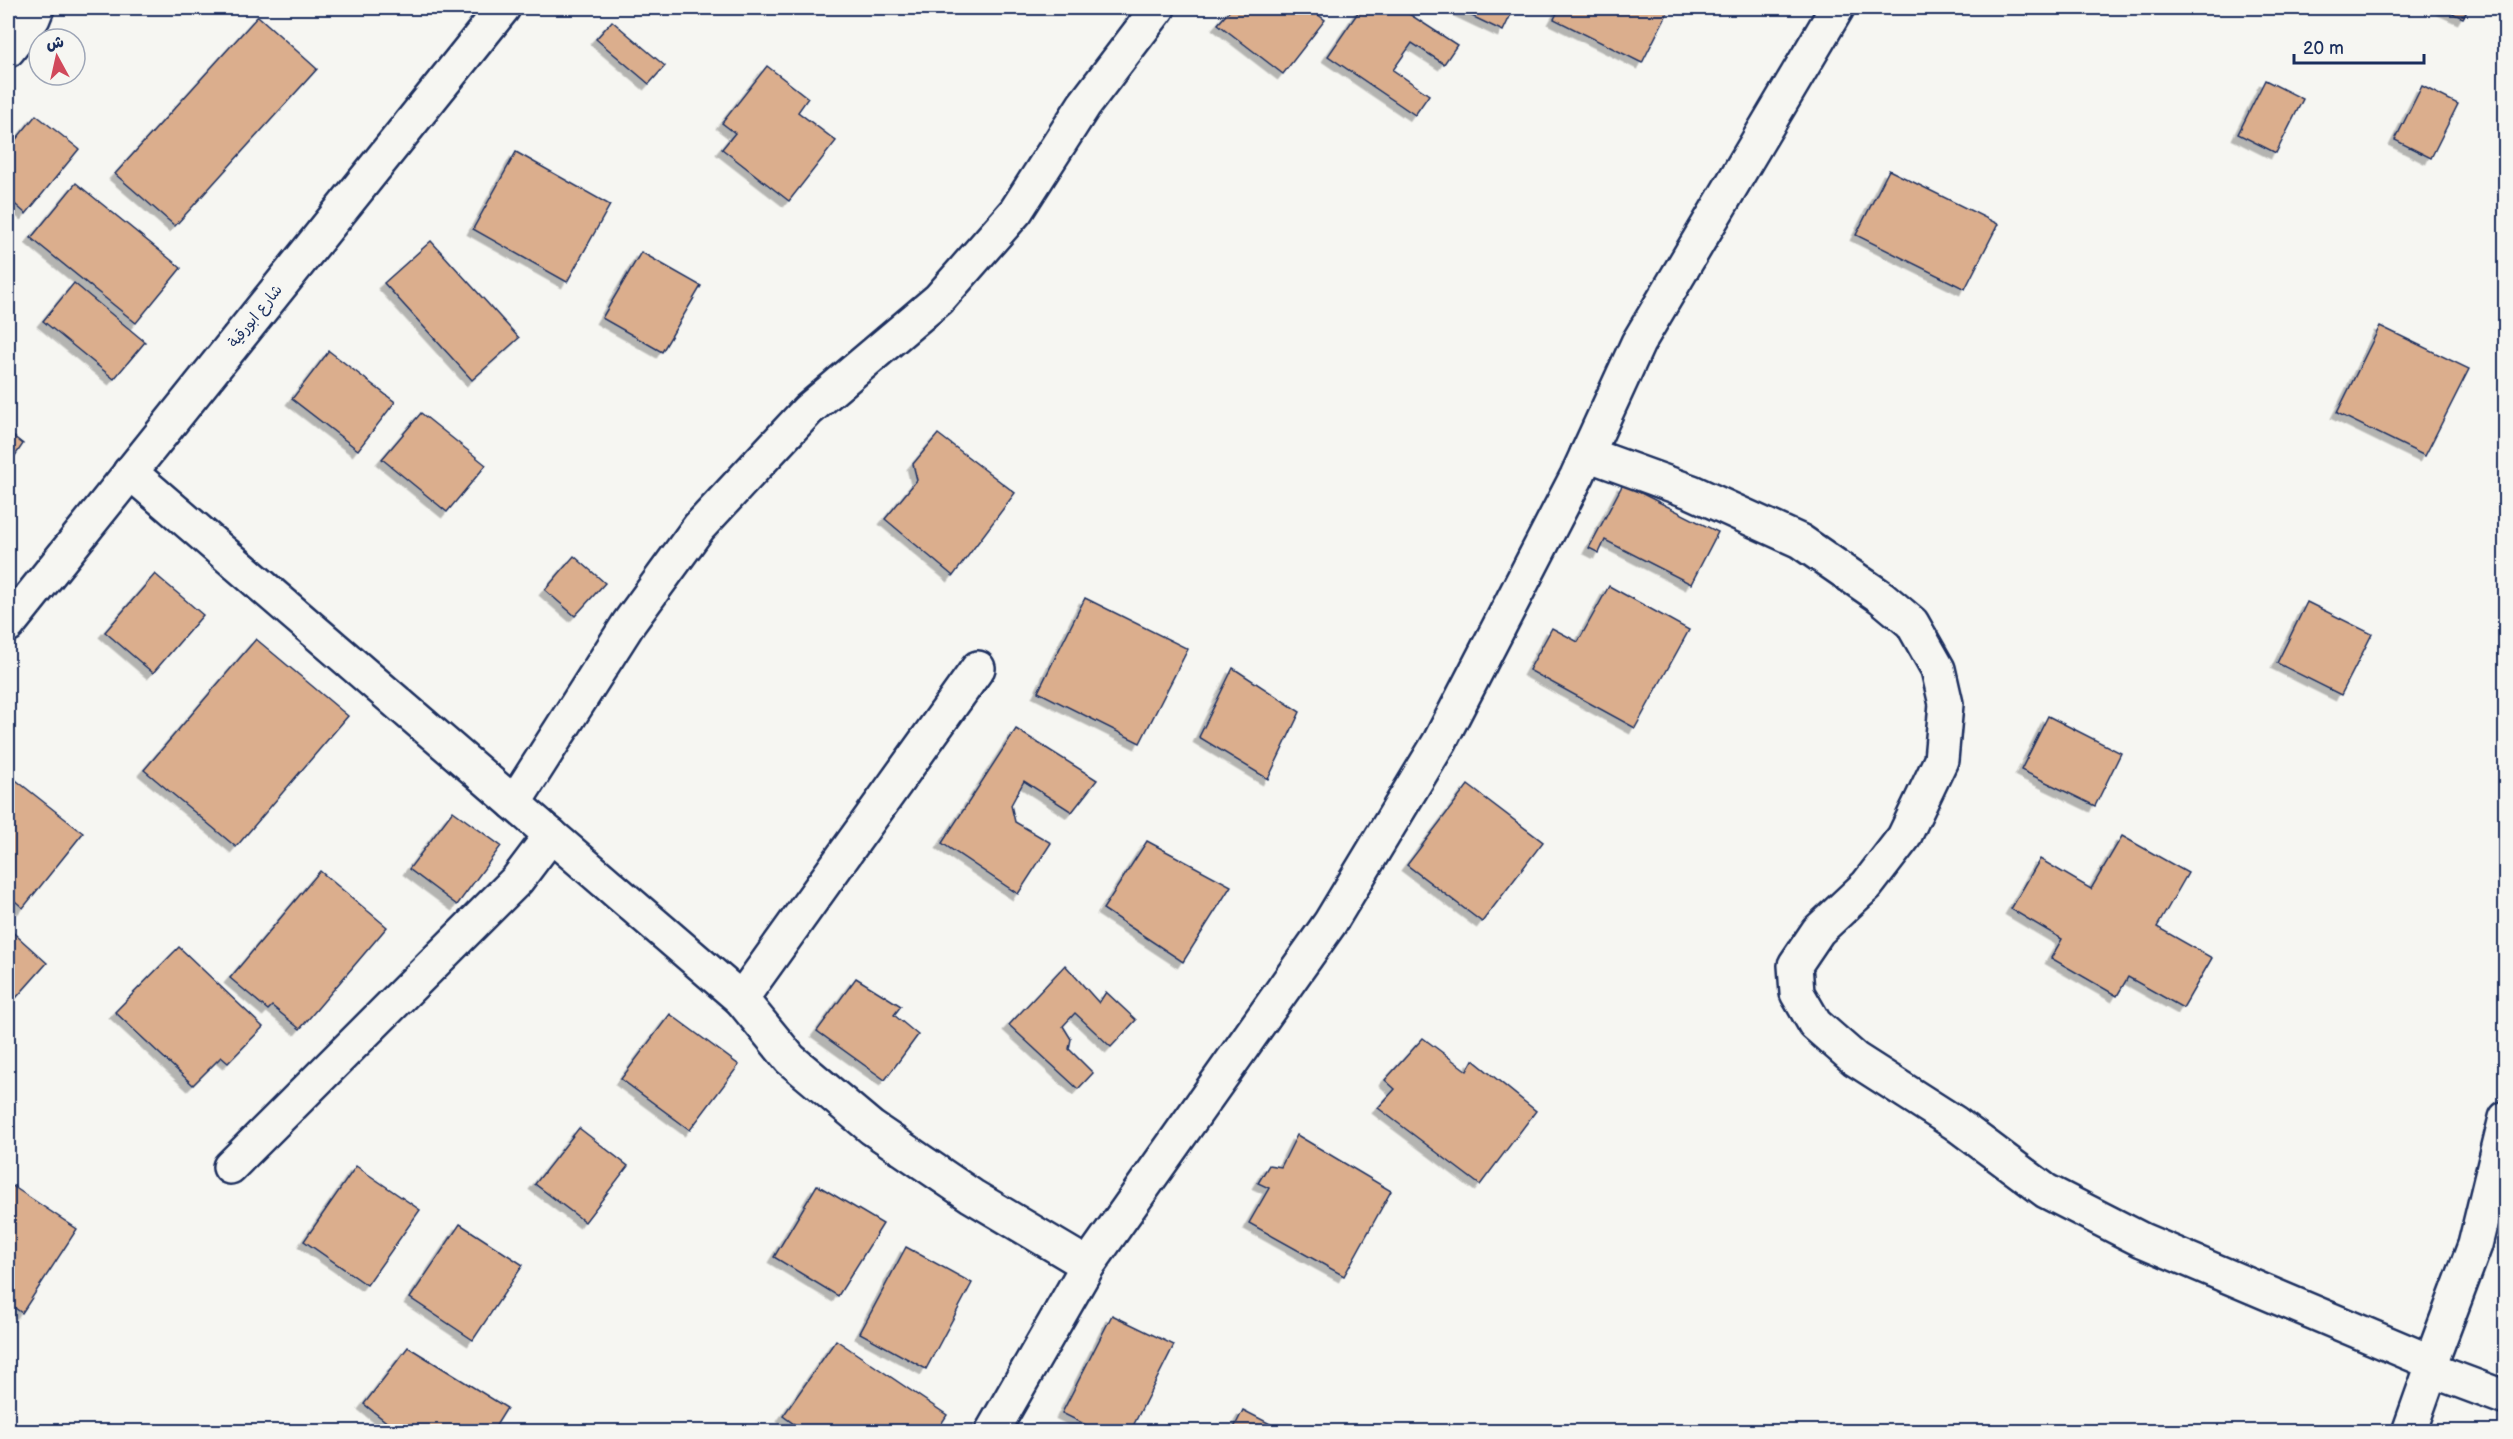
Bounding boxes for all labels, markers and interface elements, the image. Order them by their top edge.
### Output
north arrow [27,27,87,87]
scale bar [2294,27,2424,65]
text: ش [45,33,65,54]
text: 20 m [2303,38,2344,59]
street label: شارع ابورقية [224,281,287,352]

